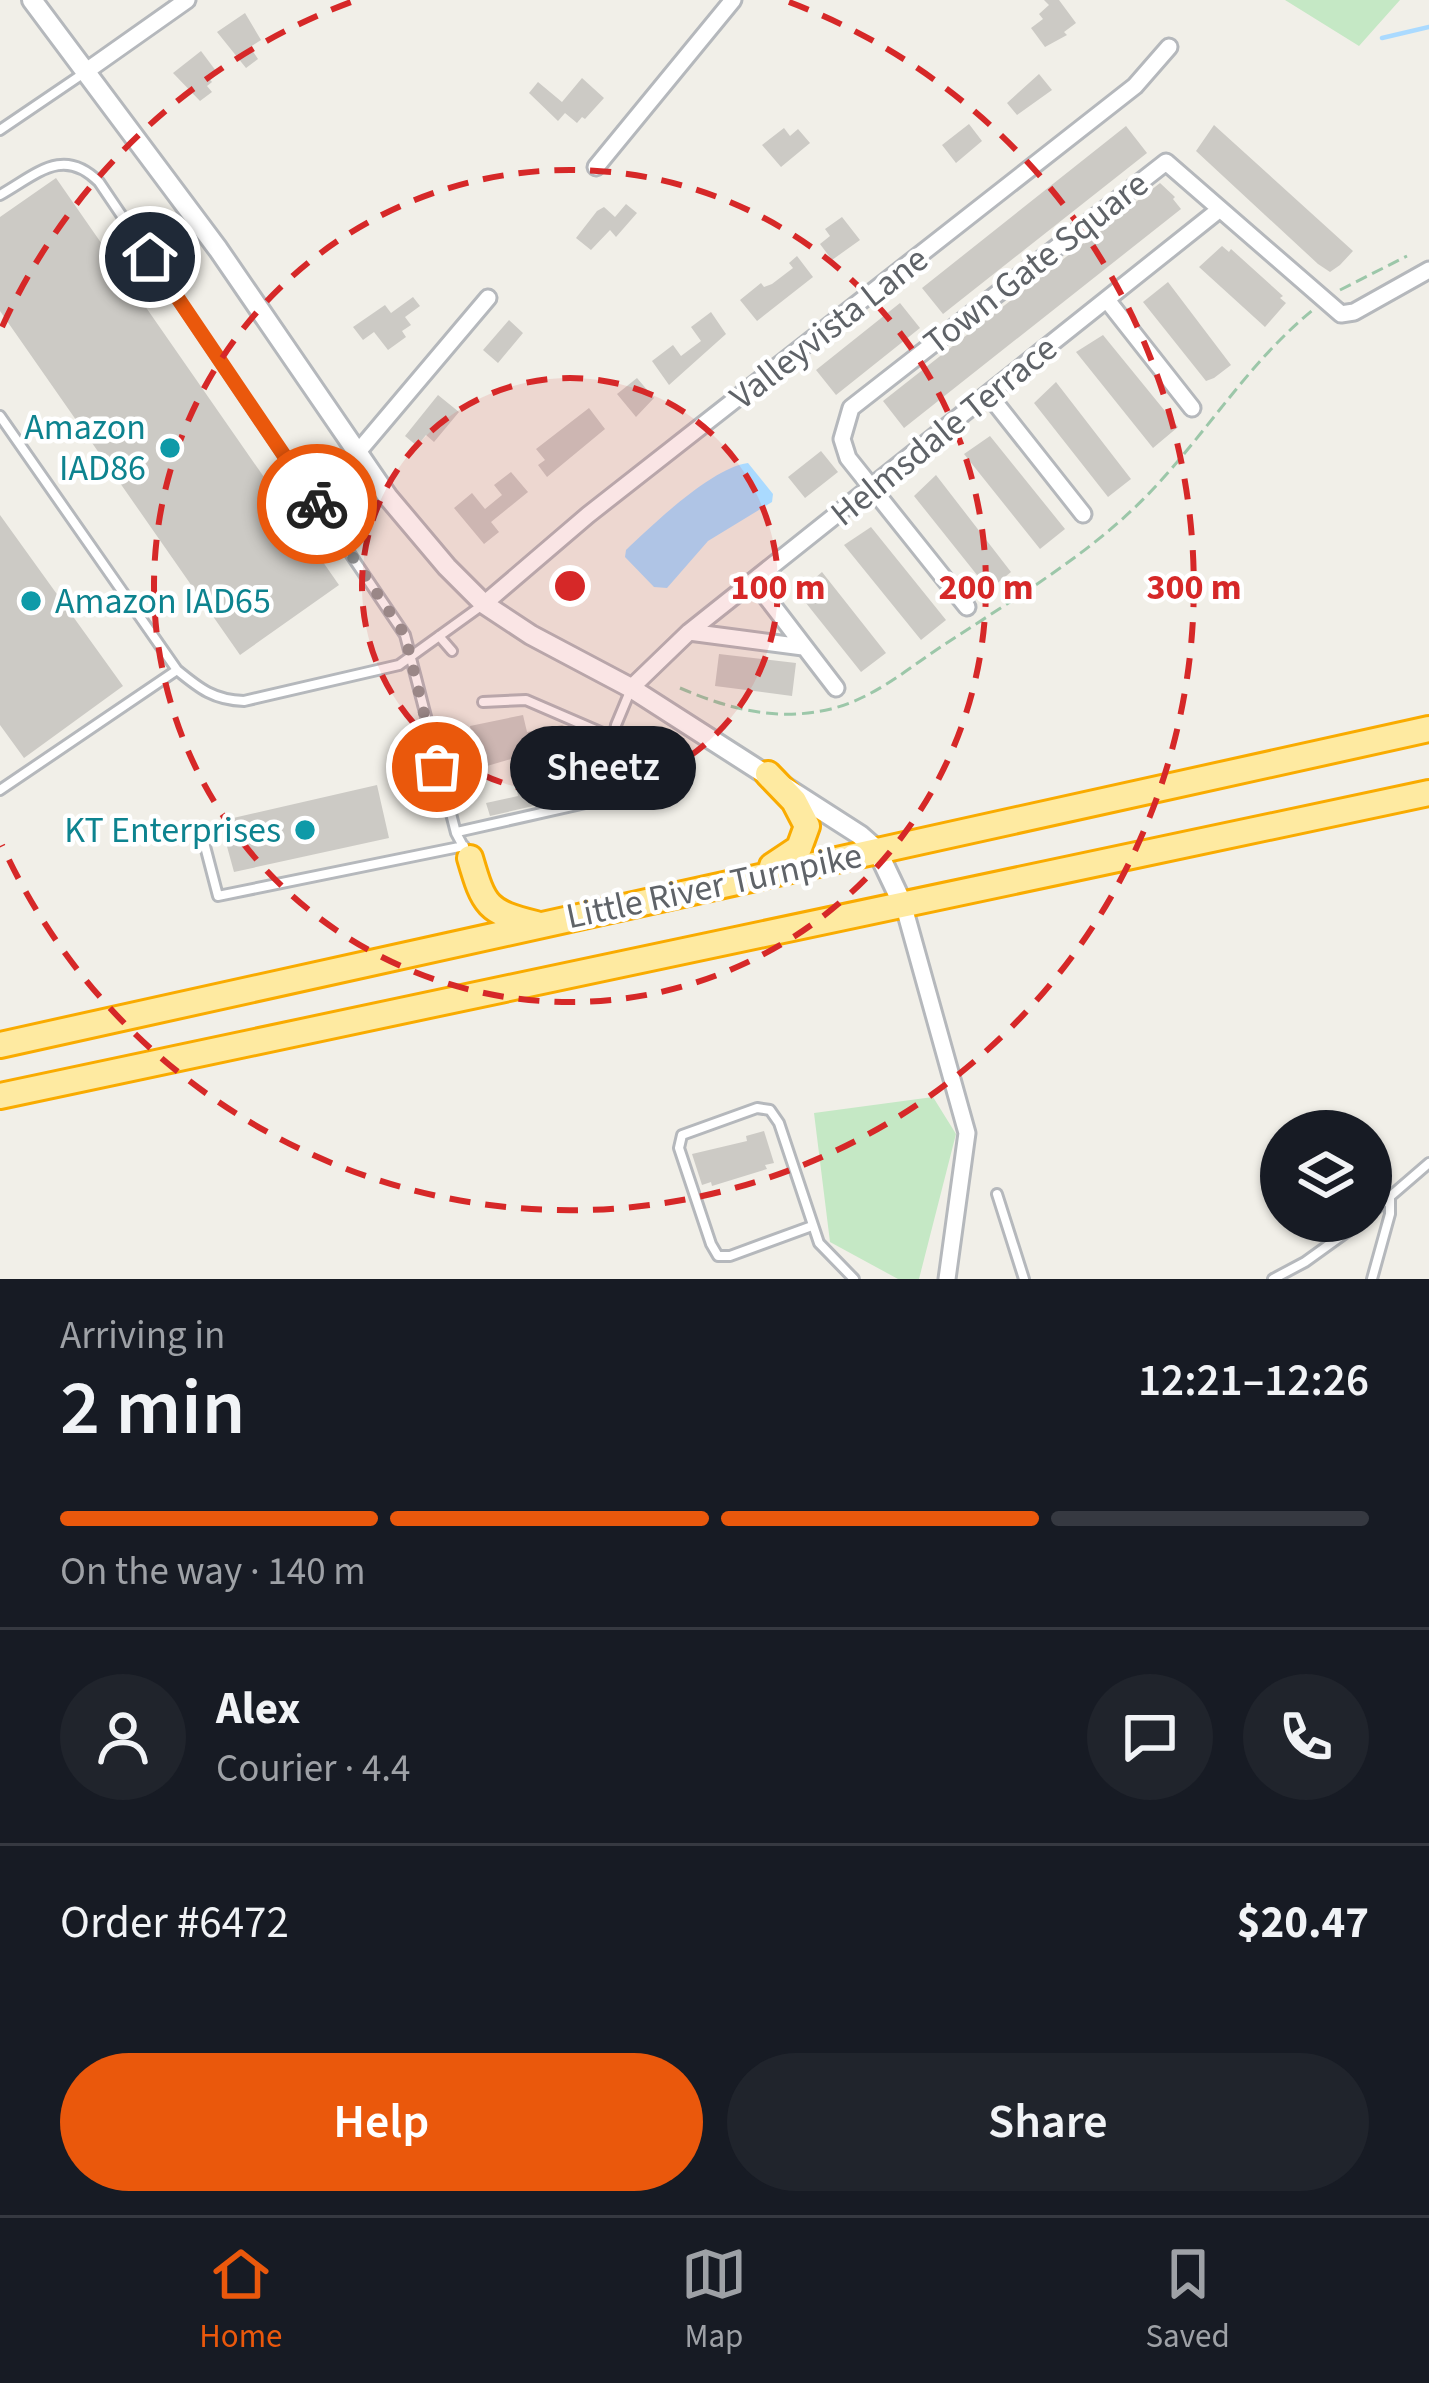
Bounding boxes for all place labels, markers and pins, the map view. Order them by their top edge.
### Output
pin [99,206,201,308]
place label: Amazon IAD86 [24,402,146,494]
marker: Amazon IAD86 [157,435,183,461]
centre of rings [549,565,591,607]
place label: Amazon IAD65 [55,576,271,627]
marker: Amazon IAD65 [18,588,44,614]
pin [386,716,488,818]
callout: Sheetz [509,725,695,809]
place label: KT Enterprises [64,805,281,856]
marker: KT Enterprises [292,817,318,843]

